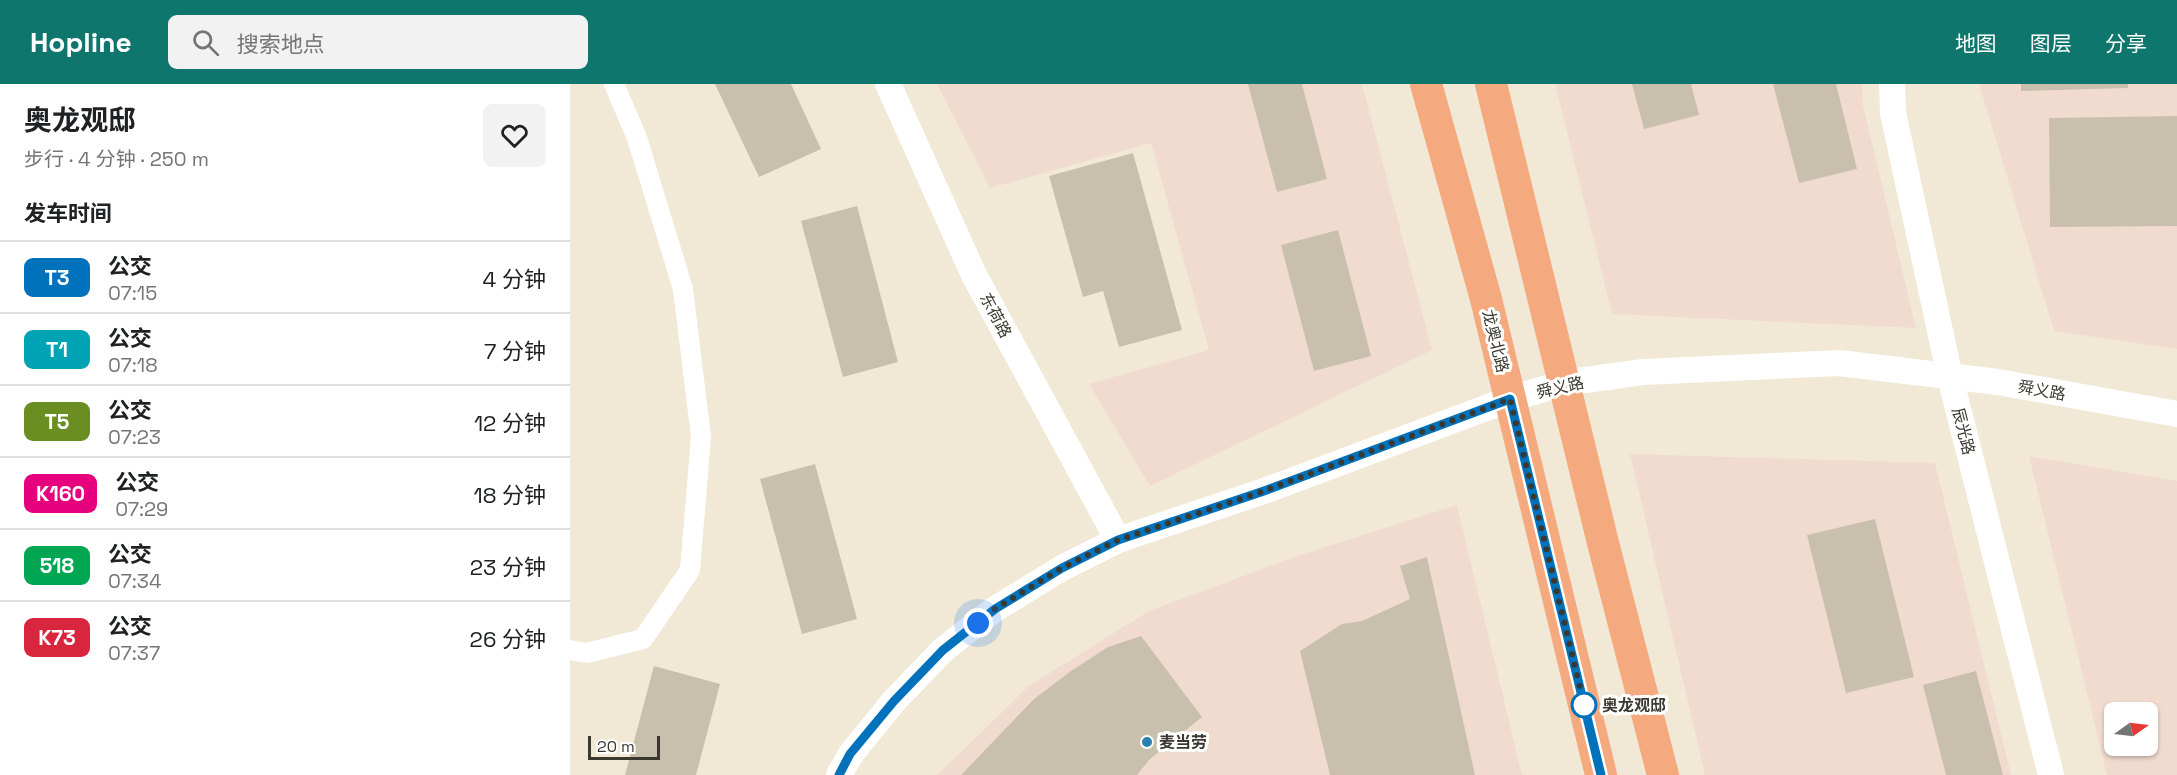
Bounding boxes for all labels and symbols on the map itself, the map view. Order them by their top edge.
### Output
street label: 东荷路 [975,289,1016,341]
street label: 龙奥北路 [1478,308,1513,375]
street label: 舜义路 [1534,372,1586,403]
street label: 舜义路 [2016,376,2067,405]
street label: 辰光路 [1948,405,1980,457]
your location [963,608,993,638]
marker: 奥龙观邸 [1571,692,1597,718]
place label: 奥龙观邸 [1602,695,1666,716]
north arrow [2104,702,2158,756]
place label: 麦当劳 [1159,732,1207,753]
scale bar [588,733,660,760]
marker: 麦当劳 [1140,735,1154,749]

